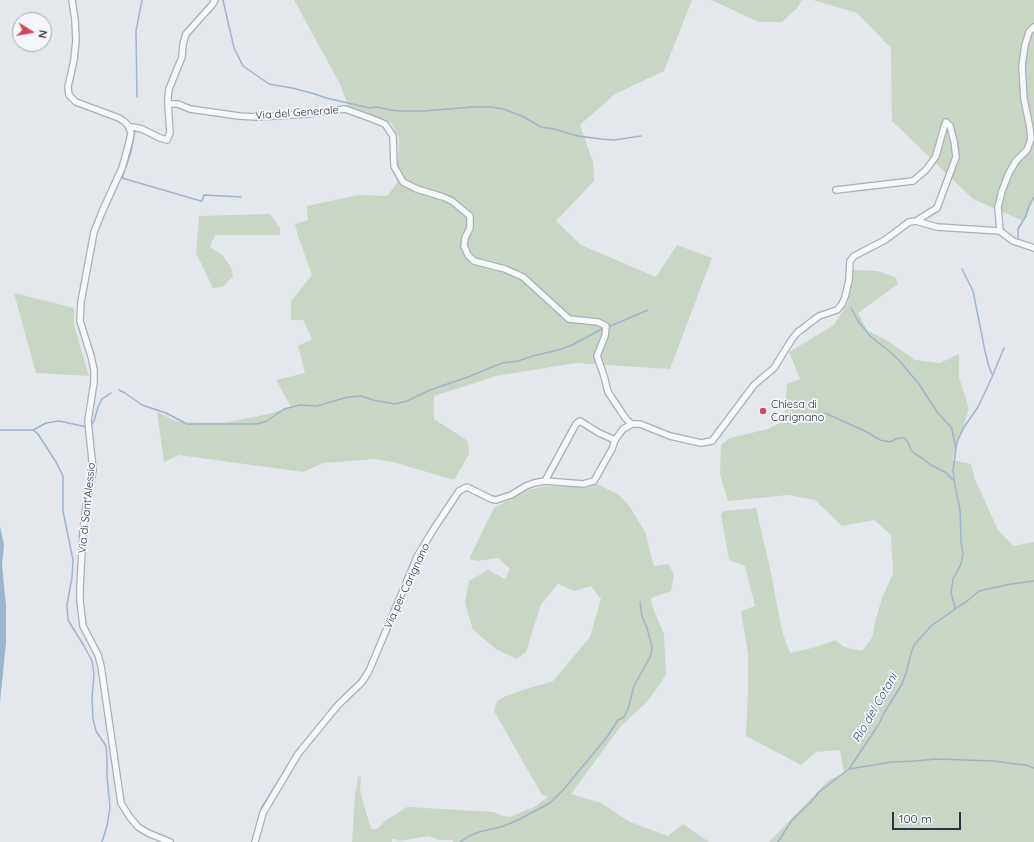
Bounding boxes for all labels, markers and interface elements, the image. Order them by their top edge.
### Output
north arrow [12,12,52,52]
text: N [35,29,50,39]
street label: Via del Generale [255,104,339,122]
place label: Chiesa di Carignano [771,398,824,424]
marker: Chiesa di Carignano [758,406,768,416]
street label: Via di Sant'Alessio [76,462,98,554]
street label: Via per Carignano [381,541,433,631]
water label: Rio del Cotani [849,671,901,745]
scale bar [894,804,963,830]
text: 100 m [899,811,932,826]

